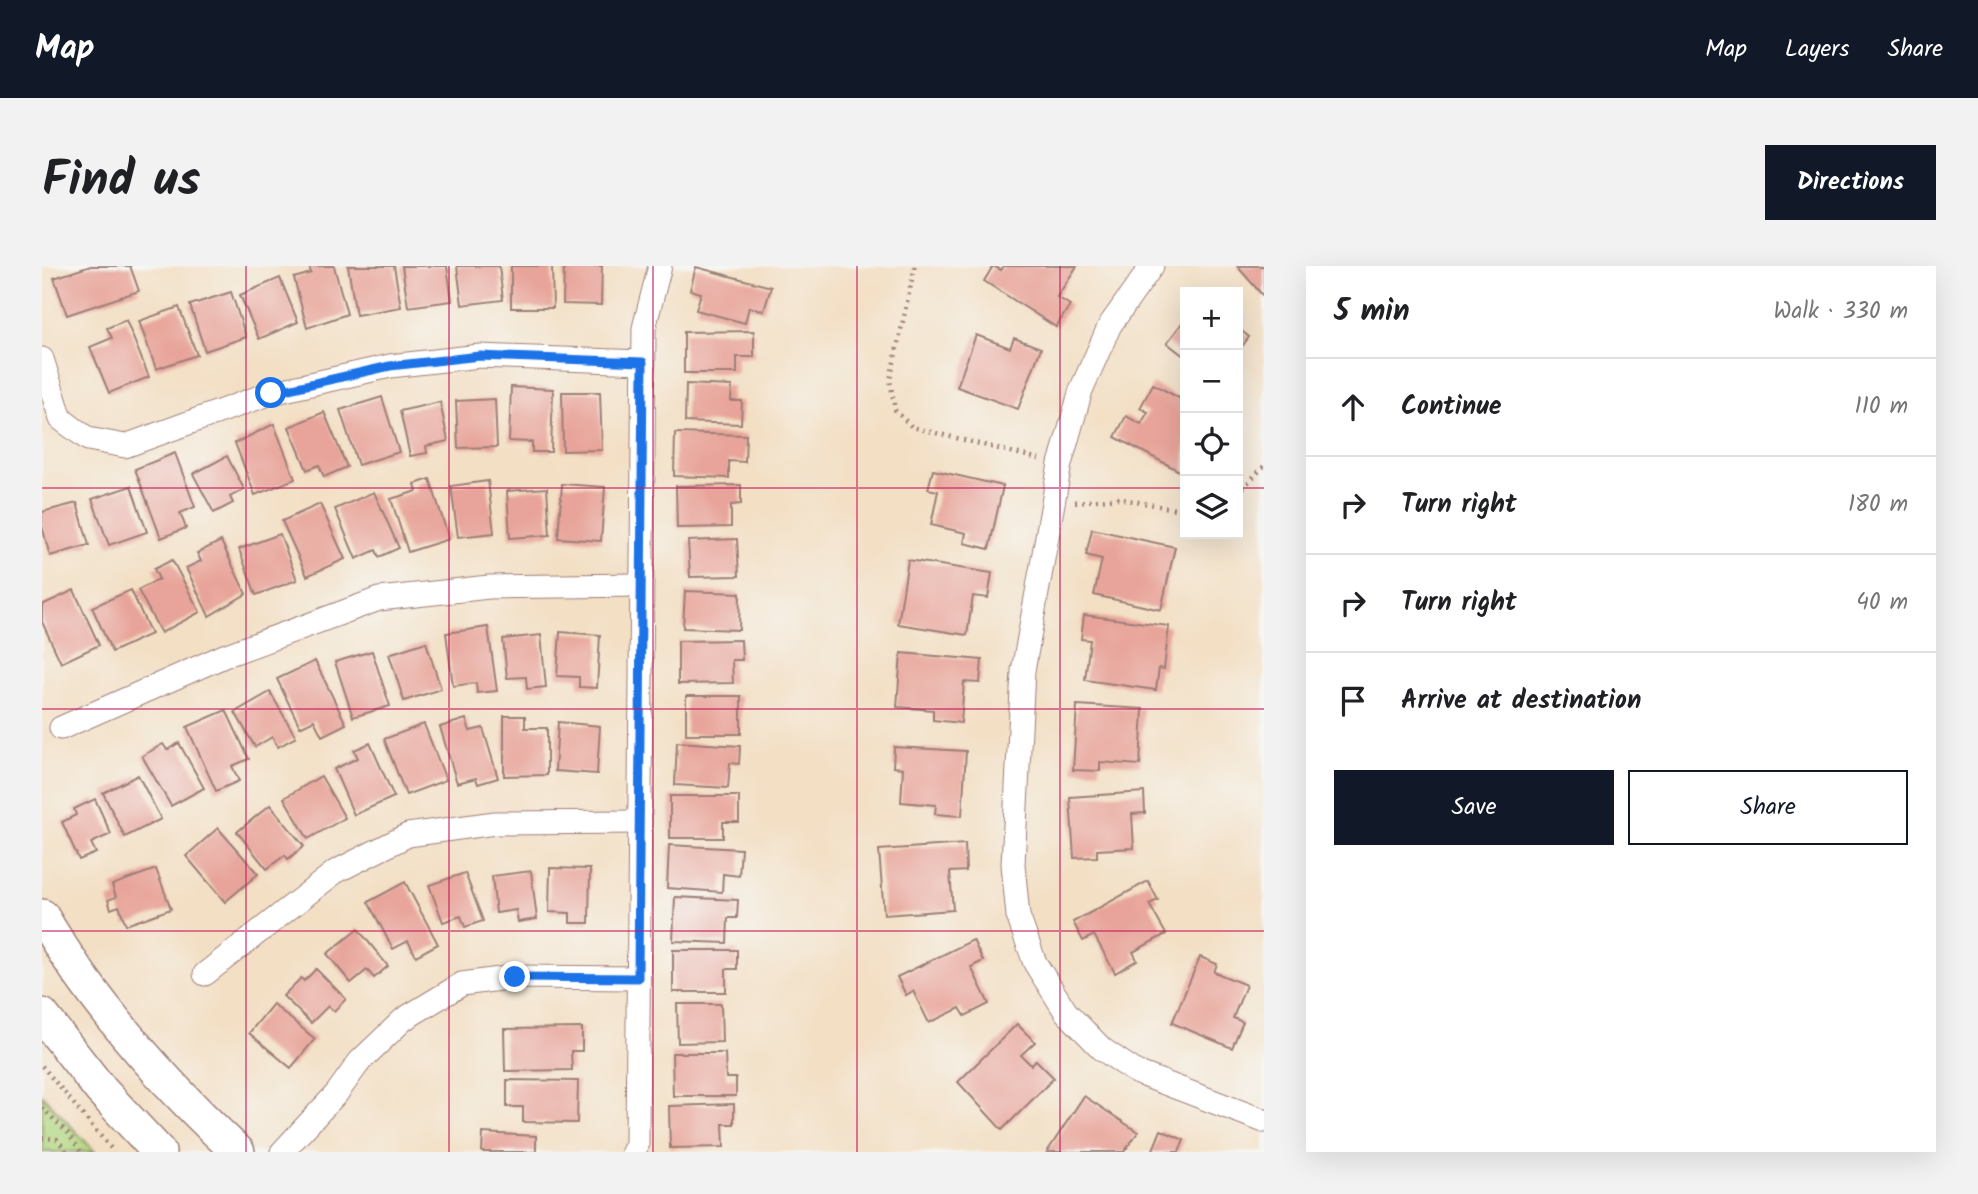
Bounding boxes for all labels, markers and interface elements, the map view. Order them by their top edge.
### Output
text: Map [35,23,95,76]
text: Map [1705,30,1747,69]
text: Layers [1785,30,1849,69]
text: Share [1887,30,1943,69]
text: Find us [42,143,200,221]
button: Directions [1765,145,1936,220]
map controls [1180,287,1243,539]
button: + [1180,287,1243,350]
text: 5 min [1334,288,1410,336]
text: Walk · 330 m [1774,294,1908,330]
button: − [1180,350,1243,413]
route start [255,377,286,408]
text: Continue [1401,386,1502,428]
icon: ahead [1334,388,1372,426]
text: 110 m [1855,389,1908,425]
button: locate [1180,413,1243,476]
button: layers [1180,476,1243,539]
text: Turn right [1401,484,1517,526]
icon: right [1334,486,1372,524]
text: 180 m [1848,487,1908,523]
text: Turn right [1401,582,1517,624]
icon: right [1334,584,1372,622]
text: 40 m [1856,585,1908,621]
text: Arrive at destination [1401,680,1641,722]
icon: arrive [1334,682,1372,720]
button: Save [1334,770,1614,845]
button: Share [1628,770,1908,845]
route end [499,961,530,992]

